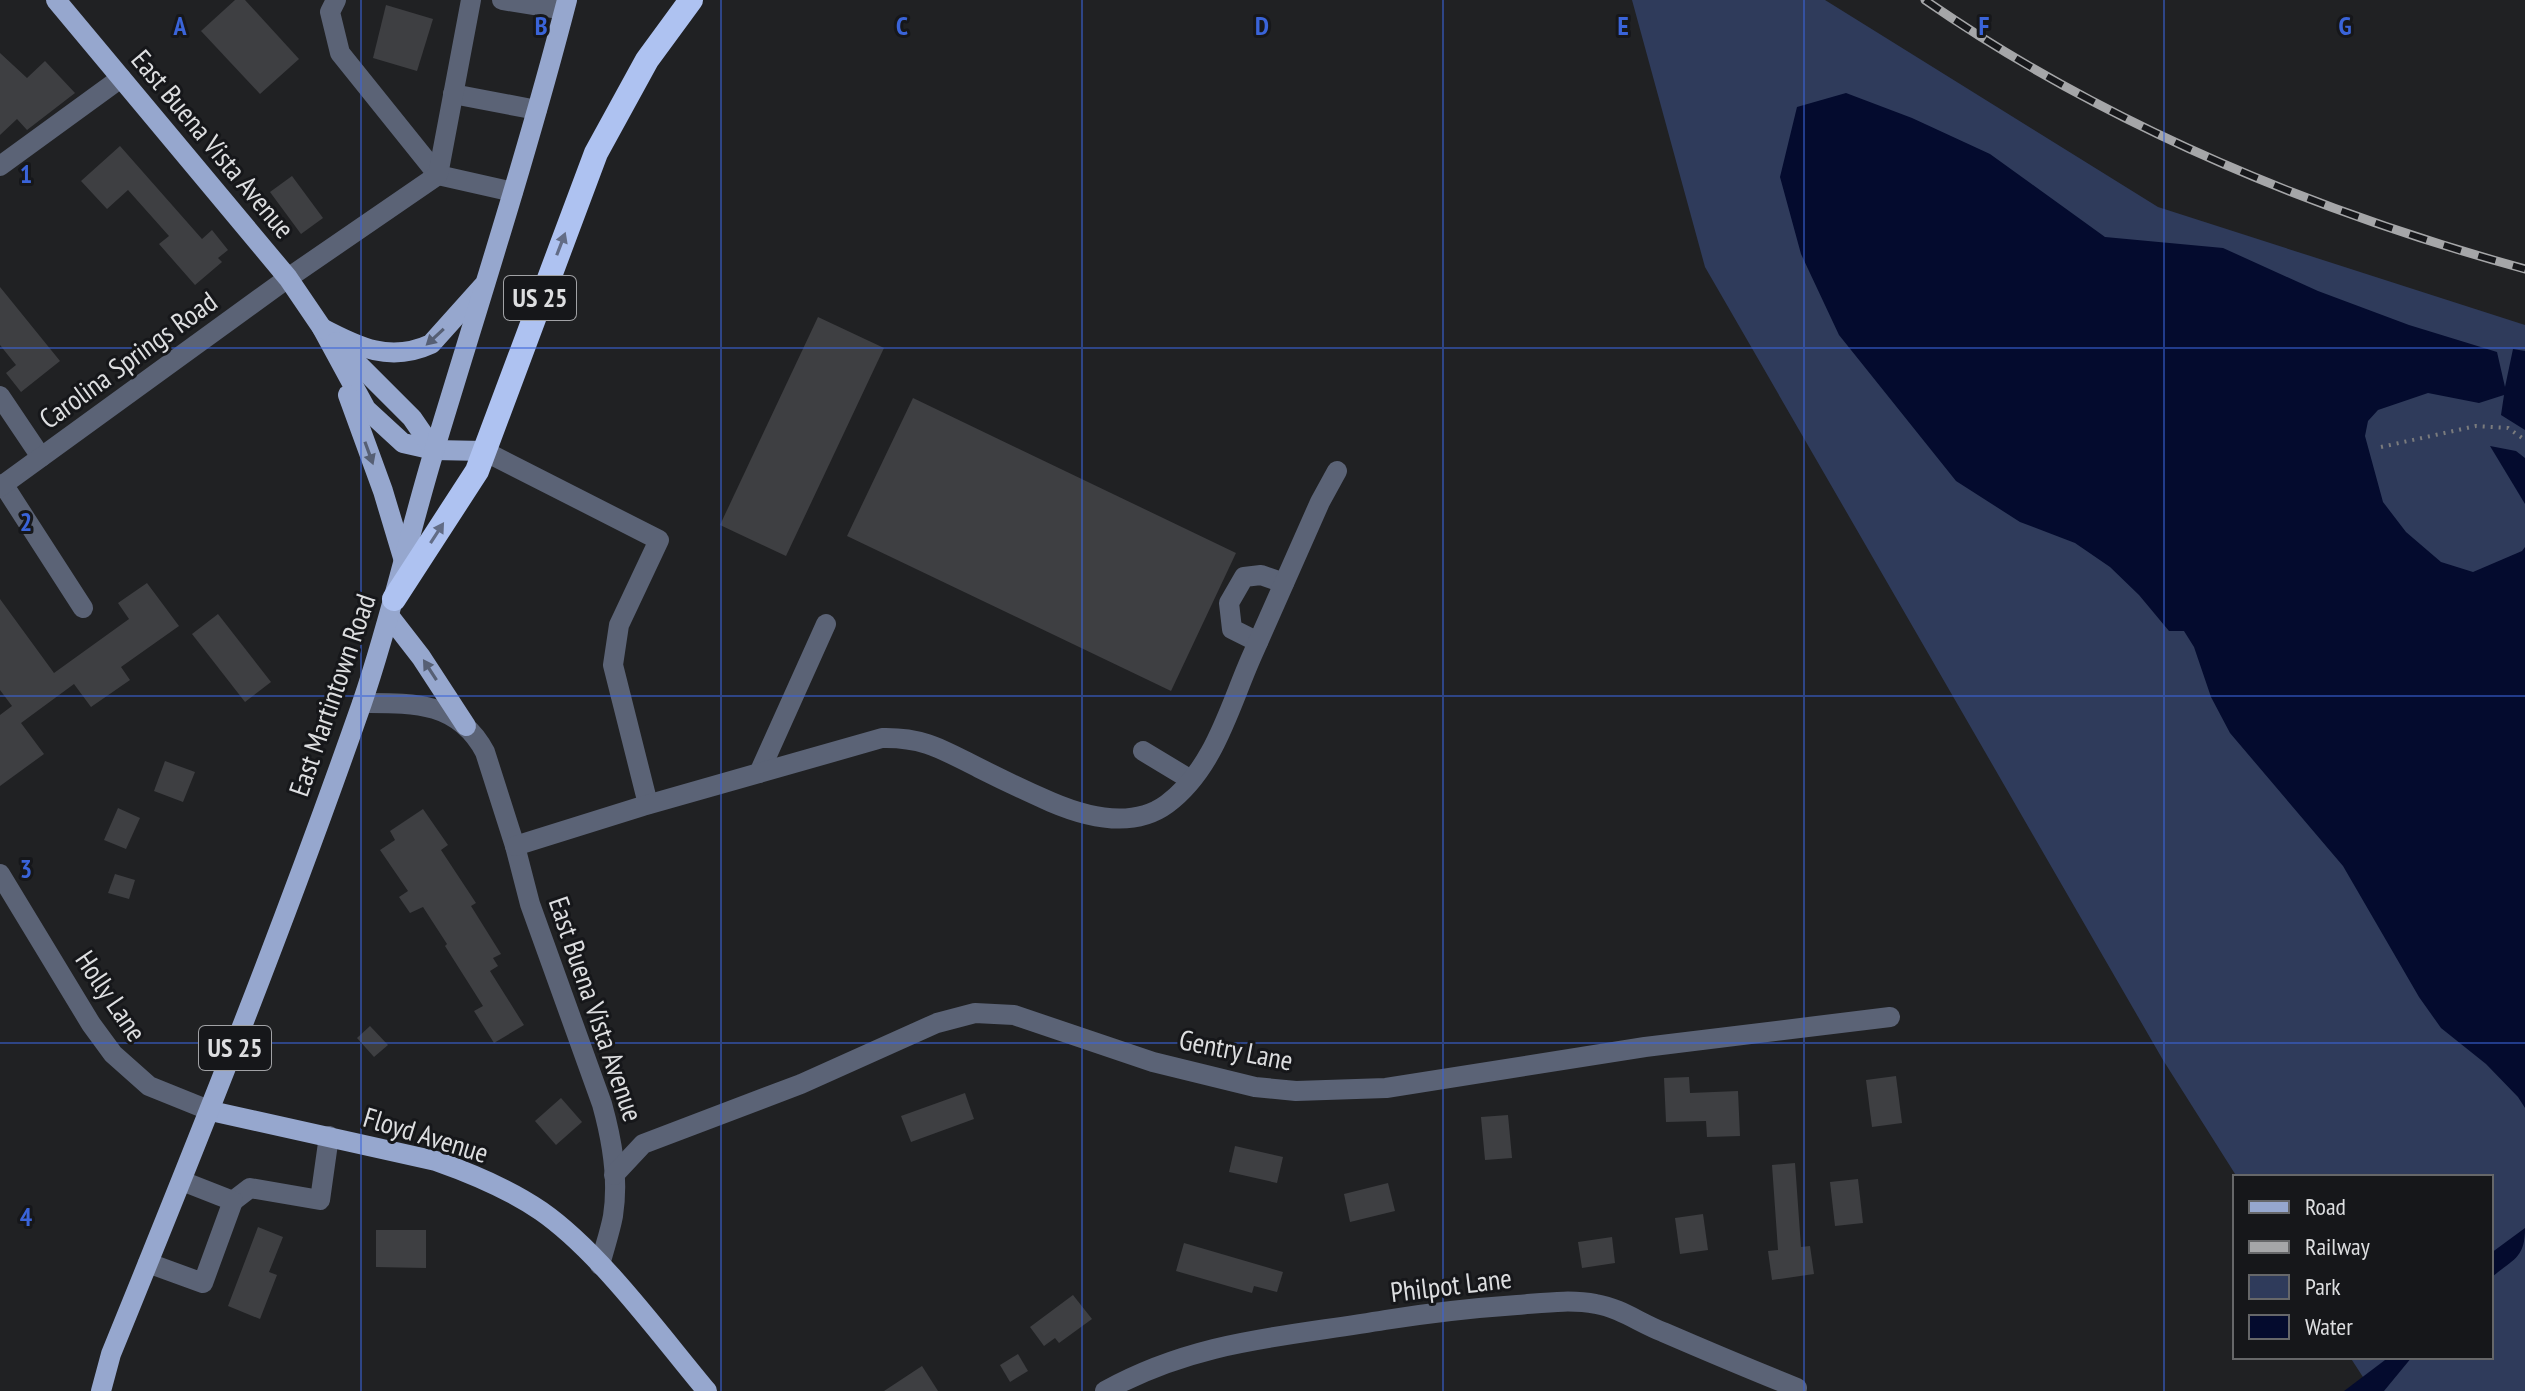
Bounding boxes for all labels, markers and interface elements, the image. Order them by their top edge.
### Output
text: A [172,9,187,42]
text: B [535,9,548,42]
text: C [896,9,908,42]
text: D [1255,9,1269,42]
text: E [1617,9,1629,42]
text: F [1979,9,1990,42]
text: G [2338,9,2352,42]
street label: East Buena Vista Avenue [124,42,303,246]
text: 1 [20,157,32,190]
one-way arrow [555,232,568,256]
road number: US 25 [504,276,576,320]
street label: Carolina Springs Road [32,283,224,437]
one-way arrow [426,328,445,346]
one-way arrow [364,441,376,465]
text: 2 [20,505,32,538]
one-way arrow [429,523,444,544]
street label: East Martintown Road [280,589,383,801]
one-way arrow [423,659,438,681]
text: 3 [20,852,32,885]
street label: East Buena Vista Avenue [541,892,652,1126]
street label: Holly Lane [68,943,155,1048]
street label: Gentry Lane [1176,1020,1296,1079]
road number: US 25 [199,1026,271,1070]
street label: Floyd Avenue [359,1098,493,1171]
legend [2233,1175,2493,1359]
text: Road [2305,1191,2346,1222]
text: 4 [20,1200,33,1233]
text: Railway [2305,1231,2370,1262]
street label: Philpot Lane [1388,1259,1514,1310]
text: Park [2305,1271,2341,1302]
text: Water [2305,1311,2353,1342]

